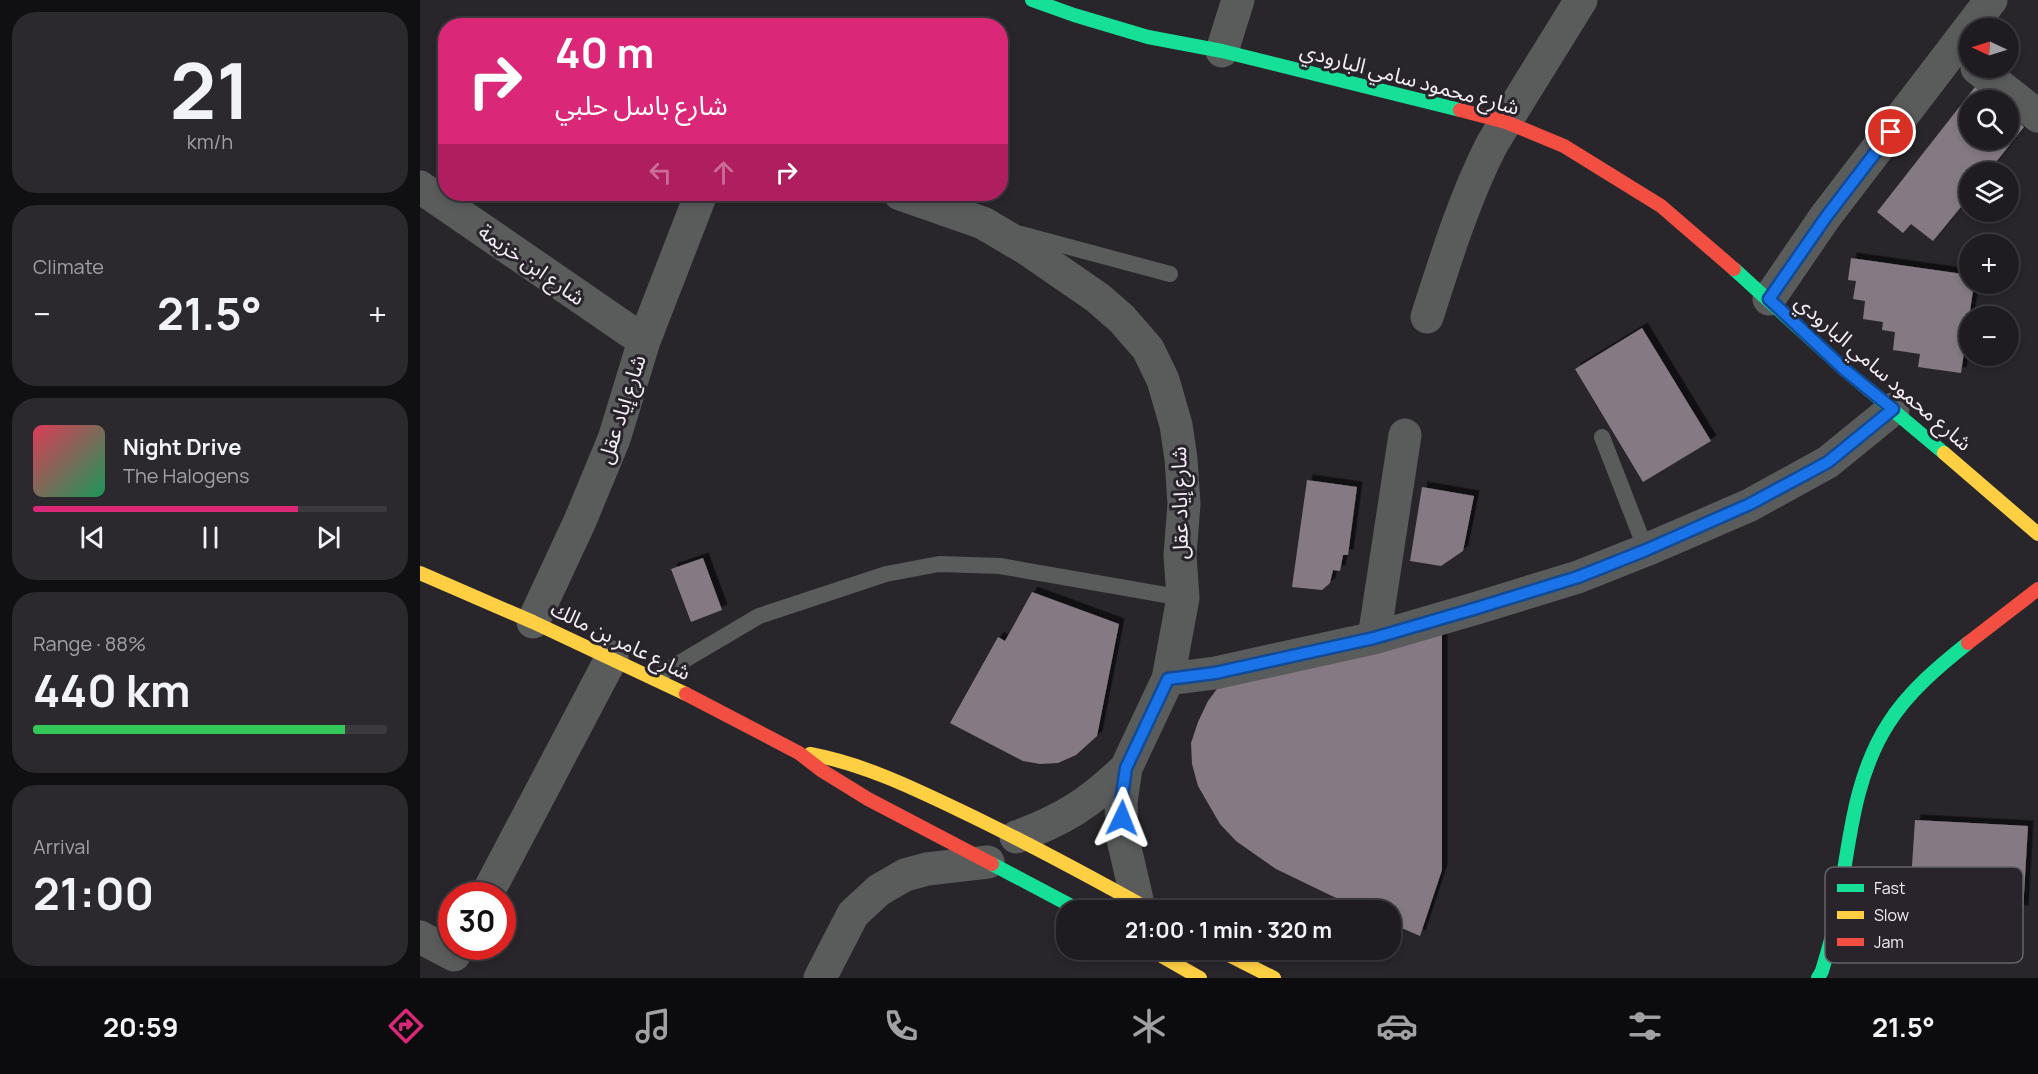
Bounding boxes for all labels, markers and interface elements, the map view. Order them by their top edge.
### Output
north arrow [1959,18,2019,78]
map controls [1959,18,2019,366]
text: 40 m [555,23,654,81]
street label: شارع محمود سامي البارودي [1297,35,1523,124]
text: 21 [170,36,250,142]
icon: right [456,42,534,120]
text: شارع باسل حلبي [555,86,728,123]
button: search [1959,90,2019,150]
pin [1865,106,1916,157]
icon: arrive [1874,115,1907,148]
text: km/h [187,128,233,155]
icon: left [644,156,677,189]
icon: ahead [707,156,740,189]
icon: right [770,156,803,189]
button: layers [1959,162,2019,222]
street label: شارع ابن خزيمة [472,217,591,313]
button: + [1959,234,2019,294]
text: Climate [33,253,104,280]
text: 21.5° [157,282,262,344]
street label: شارع محمود سامي البارودي [1788,287,1978,459]
text: − [33,291,51,336]
text: + [368,291,387,336]
button: − [1959,306,2019,366]
street label: شارع إياد عقل [590,351,654,468]
text: Night Drive [123,432,242,462]
street label: شارع إياد عقل [1164,446,1196,560]
text: The Halogens [123,462,249,489]
icon: previous [76,521,109,554]
icon: pause [194,521,227,554]
icon: next [312,521,345,554]
street label: شارع عامر بن مالك [545,594,696,688]
text: Range · 88% [33,630,146,657]
text: 440 km [33,659,190,721]
position arrow [1090,786,1154,850]
text: Arrival [33,833,90,860]
text: 21:00 [33,862,154,924]
legend [1825,867,2023,963]
text: Fast [1874,877,1905,899]
speed limit sign: 30 [438,882,516,960]
text: Slow [1874,904,1909,926]
text: 21:00 · 1 min · 320 m [1125,915,1332,945]
text: Jam [1874,931,1904,953]
icon: directions [385,1005,427,1047]
icon: music [632,1005,674,1047]
icon: phone [880,1005,922,1047]
icon: climate [1128,1005,1170,1047]
icon: car [1376,1005,1418,1047]
icon: filters [1624,1005,1666,1047]
text: 20:59 [103,1008,179,1045]
text: 21.5° [1872,1008,1935,1045]

